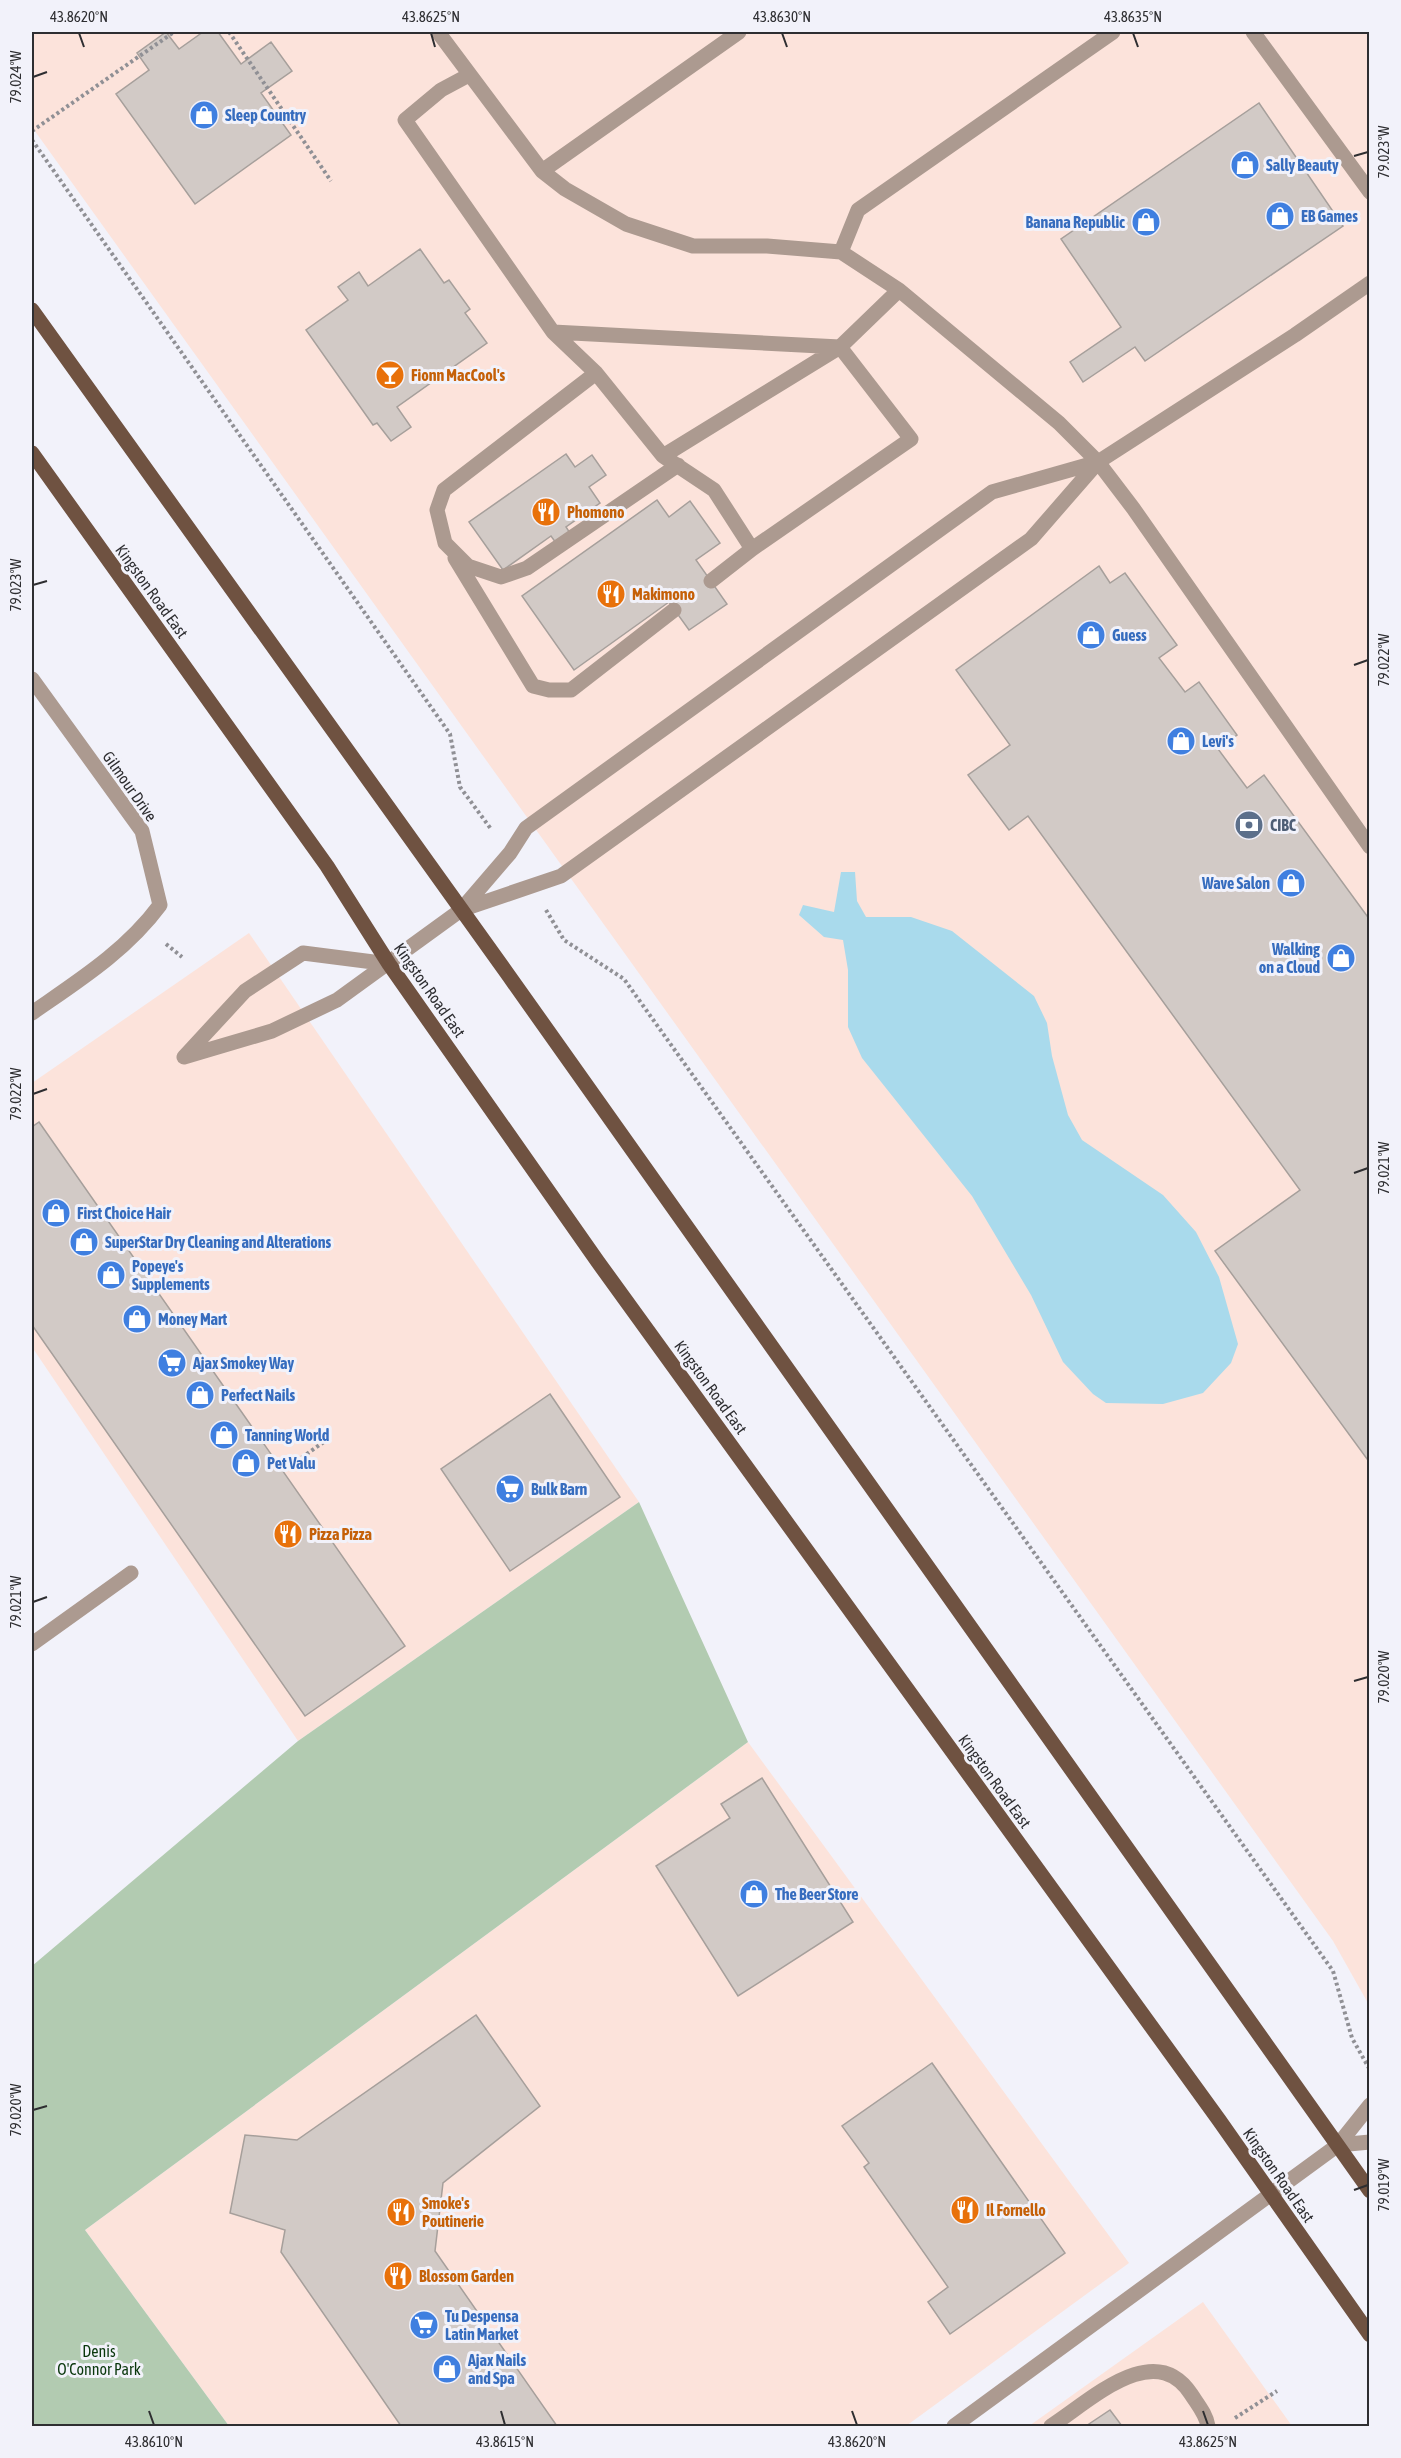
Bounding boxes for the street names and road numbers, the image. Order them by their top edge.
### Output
street label: Kingston Road East [111,541,192,642]
street label: Gilmour Drive [99,748,161,824]
street label: Kingston Road East [390,939,469,1042]
street label: Kingston Road East [670,1337,751,1438]
street label: Kingston Road East [954,1731,1035,1832]
street label: Kingston Road East [1239,2124,1318,2227]

